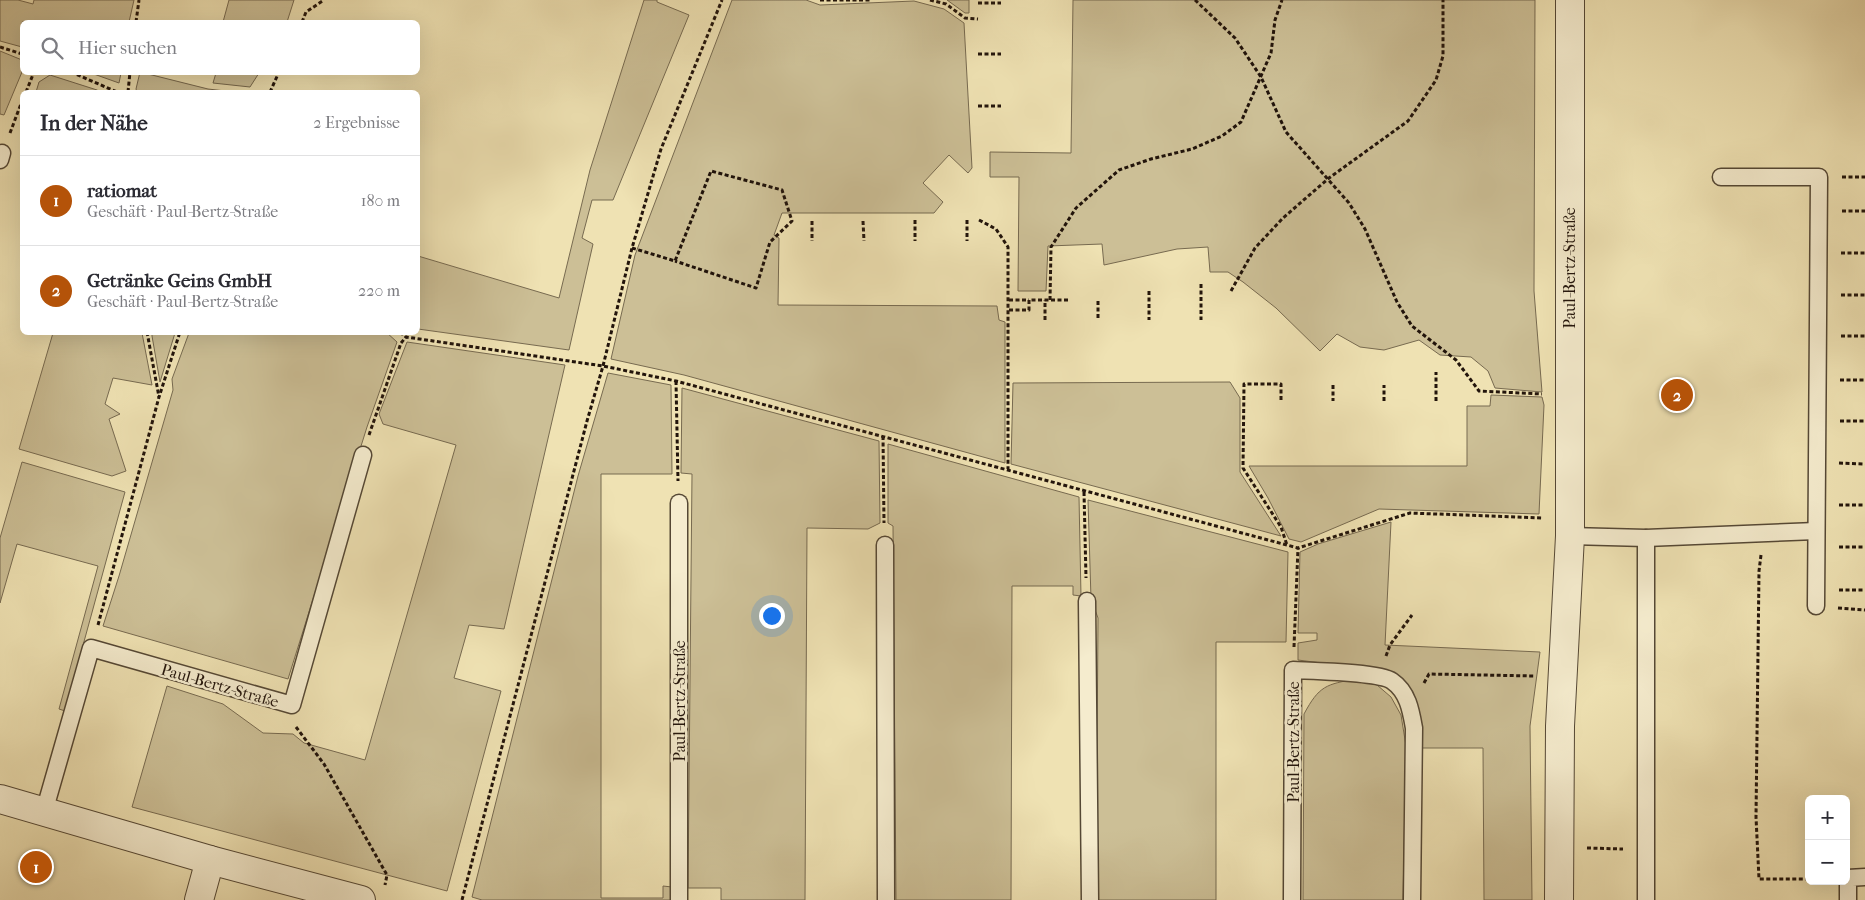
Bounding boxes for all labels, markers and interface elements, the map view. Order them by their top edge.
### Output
search box [20,20,420,75]
icon: search [38,34,66,62]
text: Hier suchen [78,37,177,59]
text: In der Nähe [40,111,148,135]
text: 2 Ergebnisse [313,113,400,132]
text: ratiomat [87,180,157,202]
text: 1 [53,191,59,210]
text: 180 m [361,191,400,210]
text: Geschäft · Paul-Bertz-Straße [87,202,278,221]
street label: Paul-Bertz-Straße [1560,207,1579,329]
text: Getränke Geins GmbH [87,270,272,292]
text: 2 [52,281,60,300]
text: 220 m [358,281,400,300]
text: Geschäft · Paul-Bertz-Straße [87,292,278,311]
pin: 2 [1661,376,1693,414]
your location [759,603,785,629]
street label: Paul-Bertz-Straße [670,640,689,762]
street label: Paul-Bertz-Straße [159,660,281,711]
street label: Paul-Bertz-Straße [1284,681,1303,803]
map controls [1805,795,1850,885]
button: + [1805,795,1850,840]
button: − [1805,840,1850,885]
pin: 1 [20,848,52,886]

